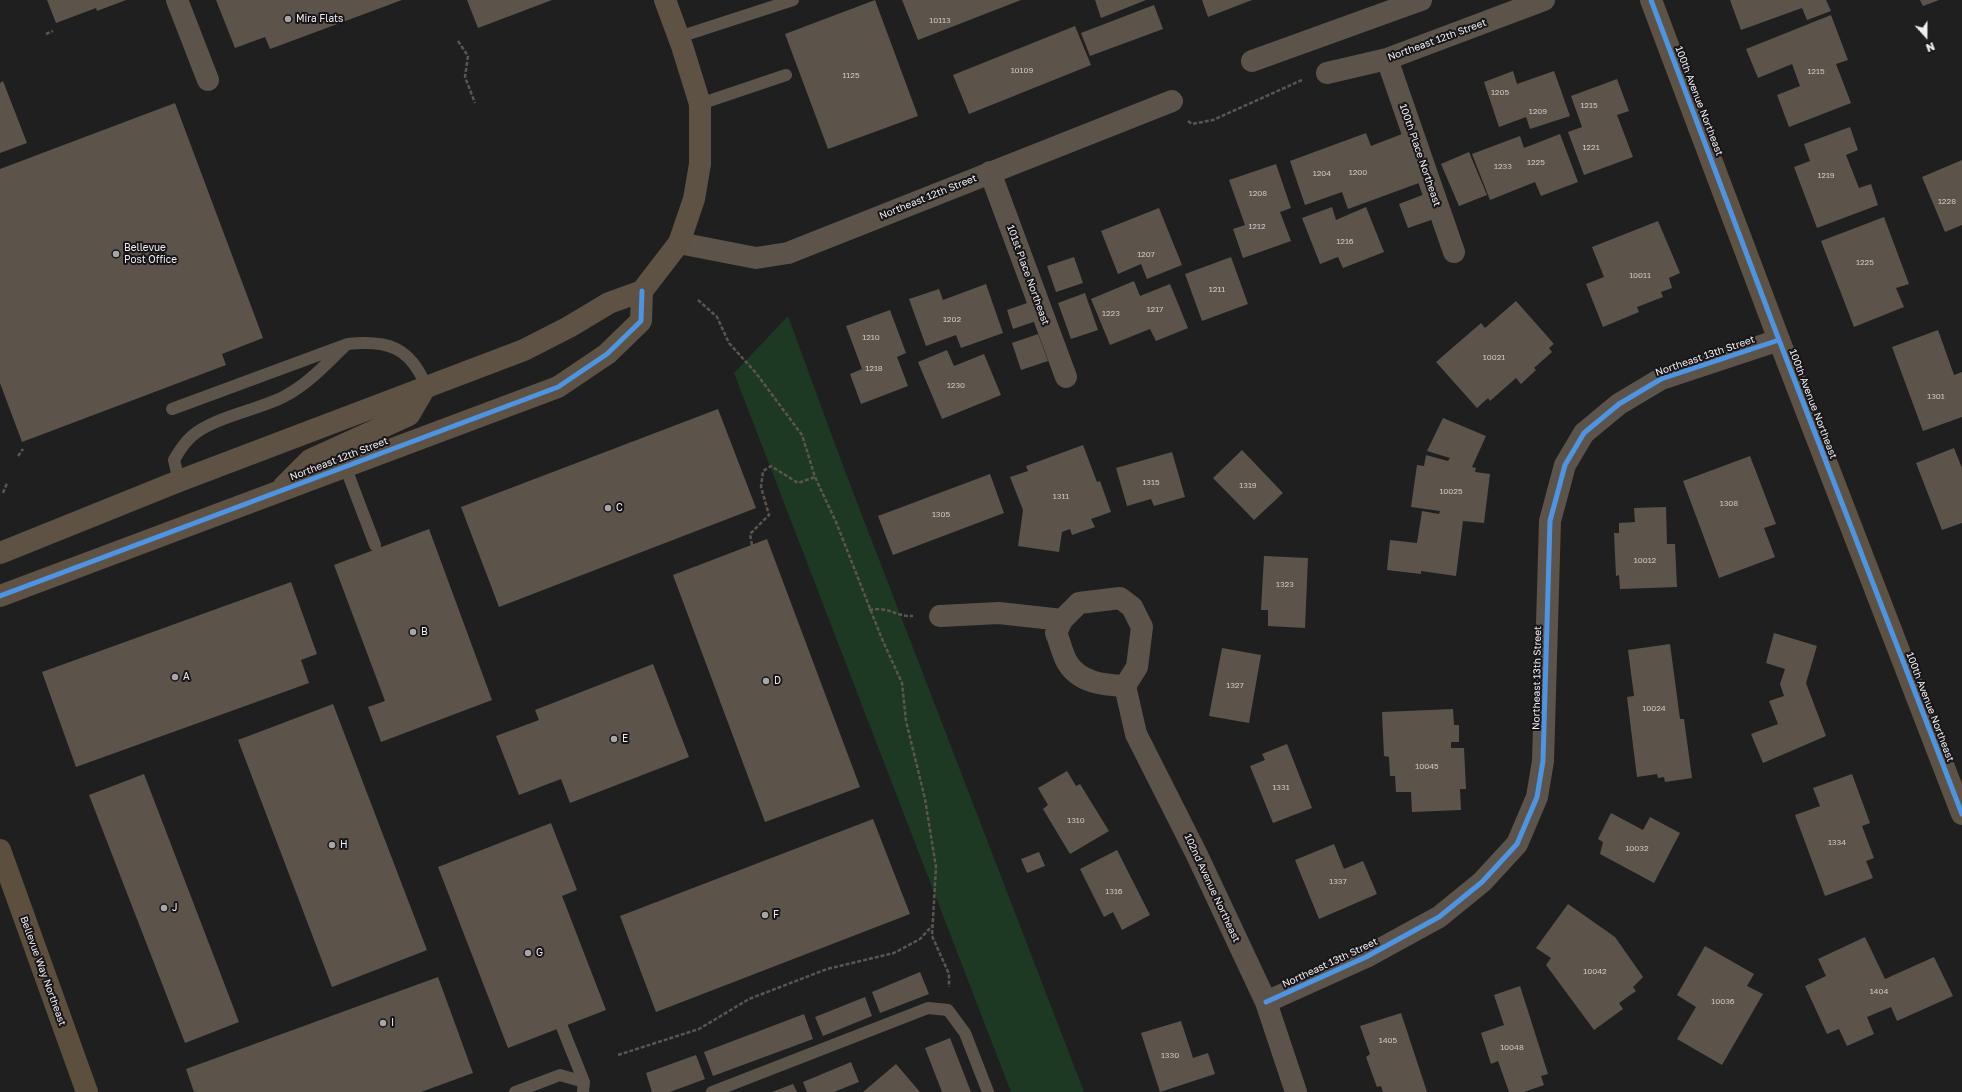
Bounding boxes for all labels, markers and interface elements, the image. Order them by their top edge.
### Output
place label: Mira Flats [296,13,343,25]
marker: Mira Flats [283,14,293,24]
house number: 10113 [929,15,951,25]
north arrow [1906,16,1946,56]
street label: Northeast 12th Street [1386,17,1488,63]
text: N [1924,40,1937,55]
street label: 100th Avenue Northeast [1673,45,1725,157]
house number: 10109 [1011,65,1033,75]
house number: 1215 [1807,66,1825,76]
house number: 1125 [842,70,860,80]
house number: 1205 [1491,87,1509,97]
house number: 1215 [1580,100,1598,110]
street label: 100th Place Northeast [1397,102,1443,208]
house number: 1209 [1529,106,1547,116]
house number: 1221 [1582,142,1600,152]
house number: 1225 [1527,157,1545,167]
house number: 1233 [1494,161,1512,171]
house number: 1200 [1349,167,1367,177]
house number: 1204 [1313,168,1331,178]
house number: 1219 [1817,170,1835,180]
street label: Northeast 12th Street [878,172,978,222]
house number: 1208 [1249,188,1267,198]
house number: 1228 [1938,196,1956,206]
house number: 1212 [1248,221,1266,231]
street label: 101st Place Northeast [1004,223,1052,327]
house number: 1216 [1336,236,1354,246]
place label: Bellevue Post Office [124,242,177,266]
marker: Bellevue Post Office [111,249,121,259]
house number: 1207 [1137,249,1155,259]
house number: 1225 [1856,257,1874,267]
house number: 10011 [1629,270,1651,280]
house number: 1211 [1209,284,1225,294]
house number: 1217 [1147,304,1163,314]
house number: 1223 [1102,308,1120,318]
house number: 1202 [943,314,961,324]
house number: 1210 [862,332,880,342]
street label: Northeast 13th Street [1654,333,1756,379]
street label: 100th Avenue Northeast [1787,348,1839,460]
house number: 10021 [1483,352,1505,362]
house number: 1218 [865,363,883,373]
house number: 1230 [947,380,965,390]
house number: 1301 [1927,391,1945,401]
street label: Northeast 12th Street [288,435,390,483]
house number: 1315 [1142,477,1160,487]
house number: 1319 [1239,480,1257,490]
house number: 10025 [1439,486,1463,496]
house number: 1311 [1053,491,1069,501]
house number: 1308 [1720,498,1738,508]
place label: C [616,502,623,514]
marker: C [603,503,613,513]
house number: 1305 [932,509,950,519]
house number: 10012 [1634,555,1656,565]
house number: 1323 [1276,579,1294,589]
place label: B [421,626,428,638]
street label: Northeast 13th Street [1530,626,1544,730]
marker: B [408,627,418,637]
street label: 100th Avenue Northeast [1904,651,1956,763]
place label: A [183,671,190,683]
marker: A [170,672,180,682]
place label: D [774,675,781,687]
marker: D [761,676,771,686]
house number: 1327 [1226,680,1244,690]
house number: 10024 [1642,703,1666,713]
place label: E [622,733,628,745]
marker: E [609,734,619,744]
house number: 10045 [1415,761,1439,771]
house number: 1331 [1272,782,1290,792]
house number: 1310 [1067,815,1085,825]
street label: 102nd Avenue Northeast [1182,832,1242,944]
house number: 1334 [1828,837,1846,847]
place label: H [340,839,348,851]
marker: H [327,840,337,850]
house number: 10032 [1625,843,1649,853]
house number: 1337 [1329,876,1347,886]
house number: 1316 [1105,886,1123,896]
place label: J [172,902,178,914]
marker: J [159,903,169,913]
place label: F [773,909,779,921]
marker: F [760,910,770,920]
street label: Bellevue Way Northeast [18,915,68,1027]
street label: Northeast 13th Street [1280,936,1380,990]
place label: G [536,947,543,959]
marker: G [523,948,533,958]
house number: 10042 [1583,966,1607,976]
house number: 1404 [1870,986,1888,996]
house number: 10036 [1711,996,1735,1006]
place label: I [391,1017,394,1029]
marker: I [378,1018,388,1028]
house number: 1405 [1379,1035,1397,1045]
house number: 10048 [1500,1042,1524,1052]
house number: 1330 [1161,1050,1179,1060]

